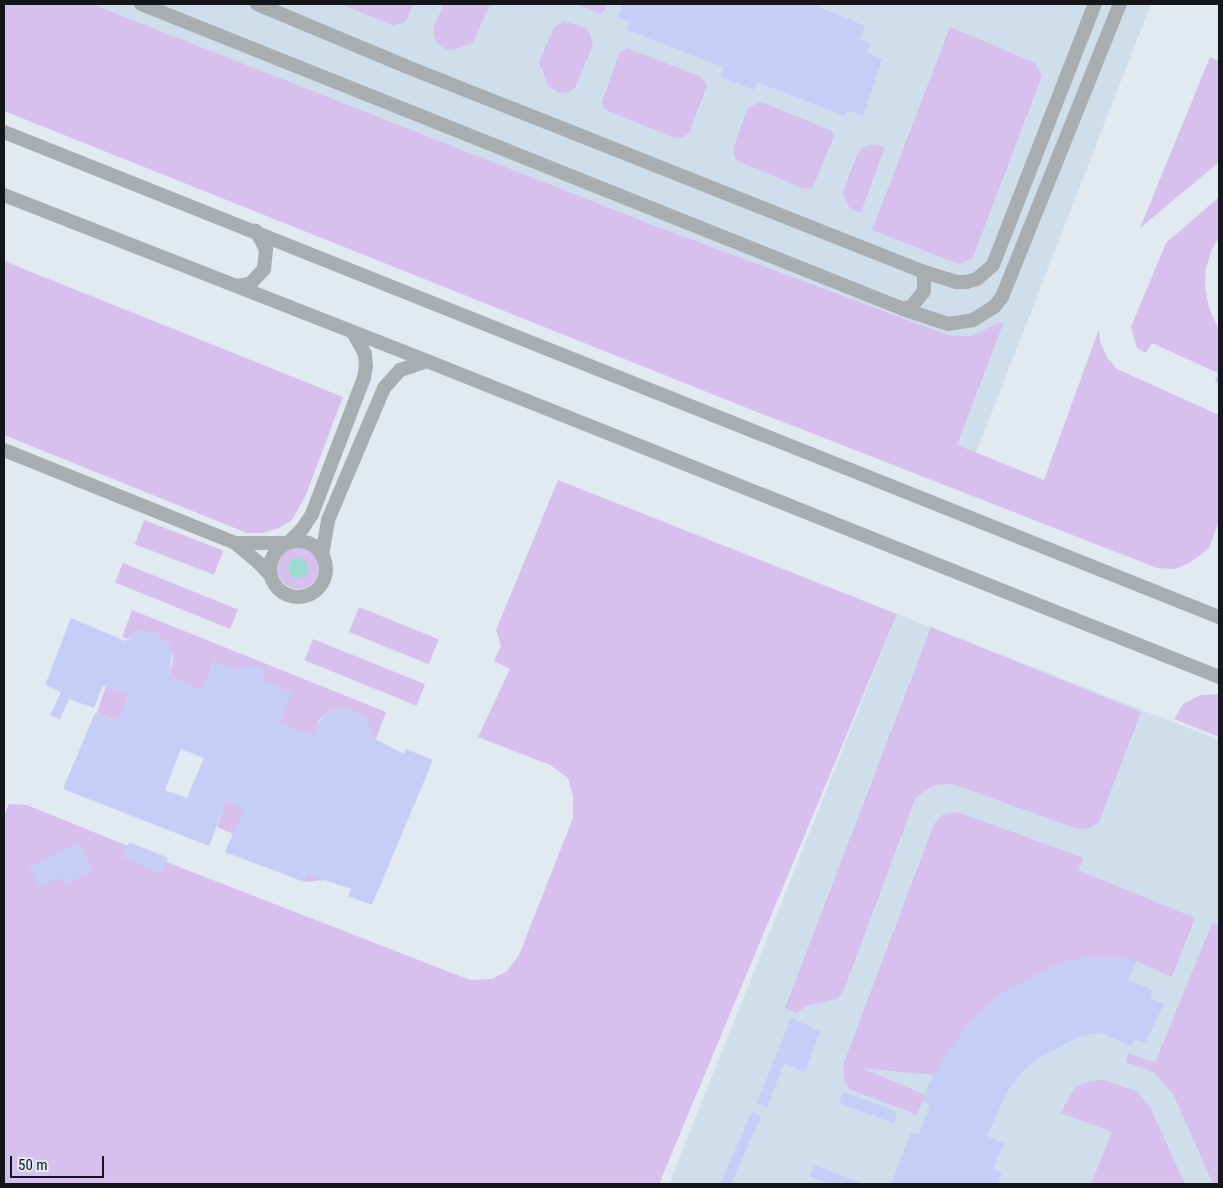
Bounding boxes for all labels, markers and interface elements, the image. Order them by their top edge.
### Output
scale bar [12,1146,106,1178]
text: 50 m [18,1156,48,1174]

